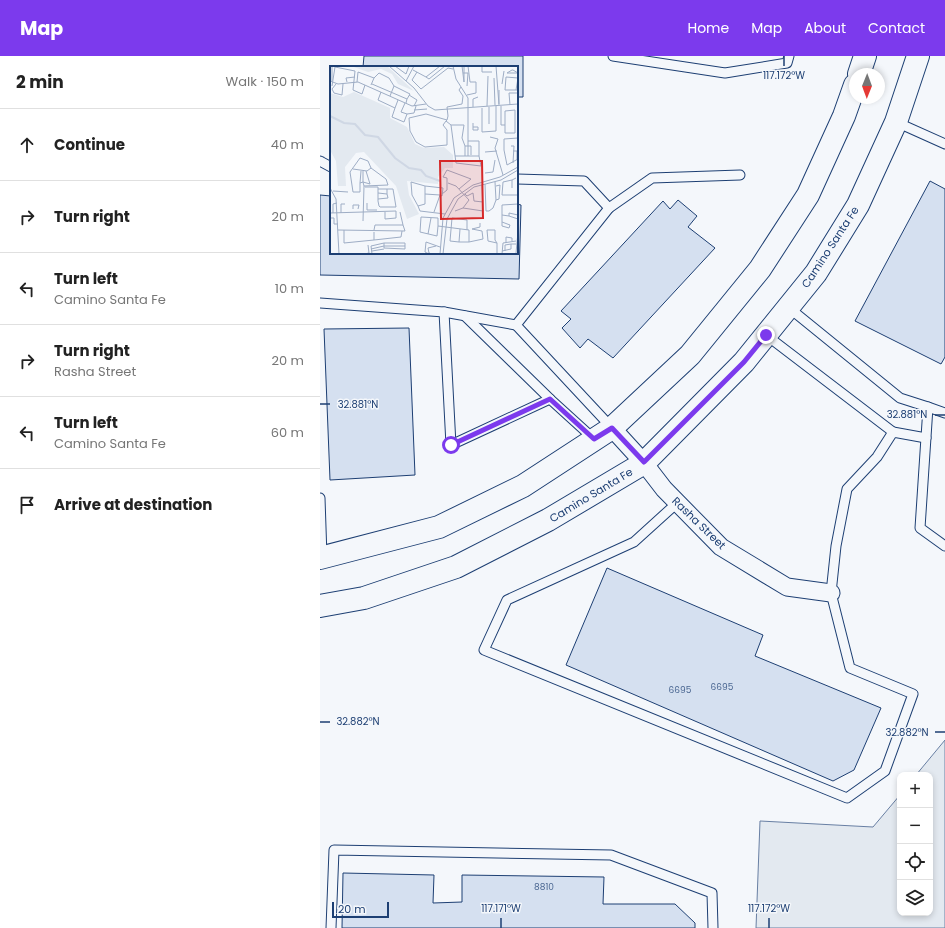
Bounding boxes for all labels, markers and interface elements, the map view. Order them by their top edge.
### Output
text: Map [20,15,63,42]
text: Home [687,18,729,38]
text: Map [751,18,782,38]
text: About [804,18,846,38]
text: Contact [868,18,925,38]
inset map [330,66,518,254]
text: 117.172°W [763,68,805,83]
north arrow [849,68,885,104]
text: 2 min [16,70,64,94]
text: Walk · 150 m [226,72,304,91]
icon: ahead [16,134,38,156]
text: Continue [54,134,125,155]
text: 40 m [271,135,304,154]
street label: Camino Santa Fe [798,203,863,291]
icon: right [16,206,38,228]
text: Turn right [54,206,130,227]
text: 20 m [271,207,304,226]
text: Turn left [54,268,118,289]
icon: left [16,278,38,300]
text: 10 m [275,279,304,298]
text: Camino Santa Fe [54,290,166,309]
route end [757,326,775,344]
text: Turn right [54,340,130,361]
icon: right [16,350,38,372]
text: 20 m [271,351,304,370]
text: Rasha Street [54,362,136,381]
text: 32.881°N [338,397,378,412]
text: 32.881°N [887,407,927,422]
text: Turn left [54,412,118,433]
icon: left [16,422,38,444]
text: 60 m [271,423,304,442]
text: Camino Santa Fe [54,434,166,453]
route start [442,436,460,454]
street label: Camino Santa Fe [546,464,636,526]
street label: Rasha Street [668,493,730,553]
icon: arrive [16,494,38,516]
text: Arrive at destination [54,494,212,515]
house number: 6695 [711,681,734,693]
house number: 6695 [669,684,692,696]
text: 32.882°N [336,714,380,729]
text: 32.882°N [885,725,929,740]
map controls [897,772,933,916]
button: + [897,772,933,808]
button: − [897,808,933,844]
button: locate [897,844,933,880]
button: layers [897,880,933,916]
house number: 8810 [534,881,554,893]
scale bar [332,900,389,919]
text: 20 m [338,901,366,917]
text: 117.171°W [481,901,521,916]
text: 117.172°W [748,901,790,916]

